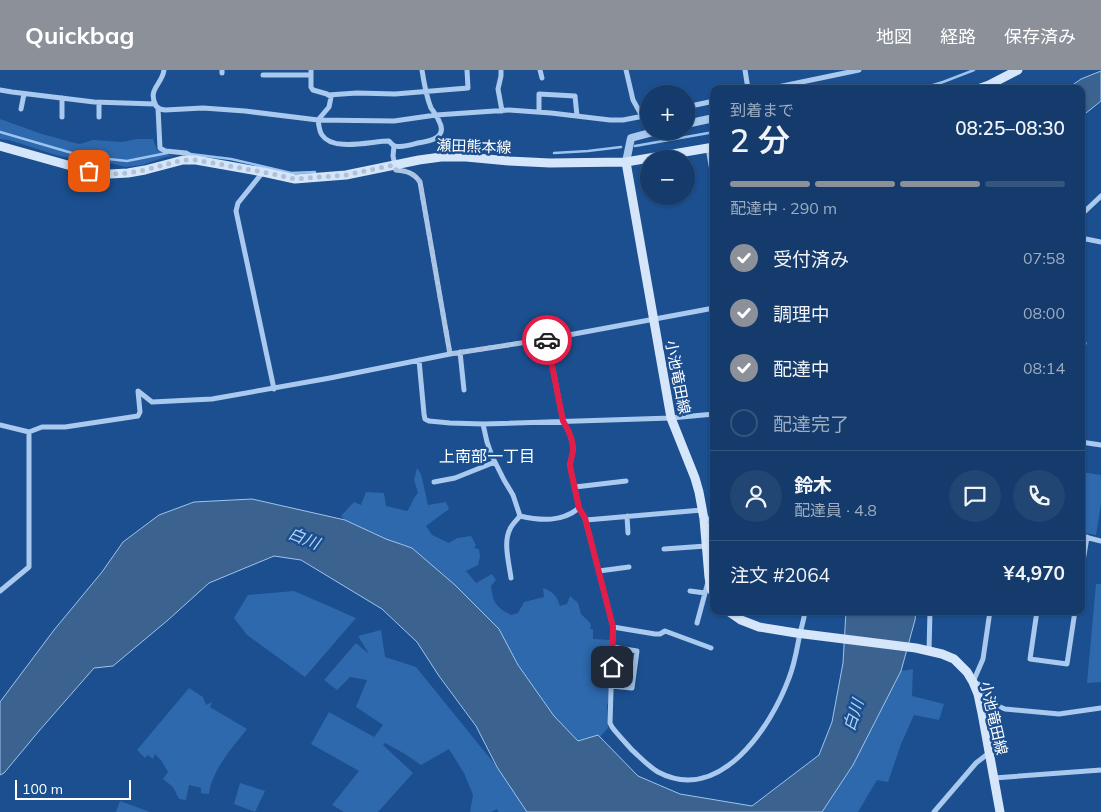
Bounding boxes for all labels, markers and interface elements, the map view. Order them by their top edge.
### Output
text: Quickbag [25,20,135,50]
text: 地図 [876,25,912,48]
text: 経路 [940,25,976,48]
text: 保存済み [1004,25,1076,48]
map controls [640,85,695,205]
button: + [640,85,695,140]
text: 到着まで [730,100,794,120]
text: 08:25–08:30 [955,116,1065,140]
text: 2 分 [730,120,790,160]
street label: 瀬田熊本線 [436,135,512,157]
pin [68,150,110,192]
button: − [640,150,695,205]
icon: bag [75,157,103,185]
text: 配達中 · 290 m [730,198,837,218]
icon: check [730,244,758,272]
text: 受付済み [773,247,849,271]
text: 07:58 [1023,248,1065,268]
icon: check [730,299,758,327]
text: 調理中 [773,302,830,326]
text: 08:00 [1023,303,1065,323]
courier [522,315,572,365]
icon: car [533,326,561,354]
street label: 小池竜田線 [662,338,694,416]
icon: check [730,354,758,382]
text: 配達中 [773,357,830,381]
text: 08:14 [1023,358,1065,378]
text: 配達完了 [773,412,849,436]
district label: 上南部一丁目 [439,446,535,466]
button: person [730,470,782,522]
button: chat [949,470,1001,522]
button: phone [1013,470,1065,522]
text: 鈴木 [794,473,832,497]
text: 配達員 · 4.8 [794,500,877,520]
water label: 白川 [285,523,324,554]
text: ¥4,970 [1003,561,1065,585]
text: 注文 #2064 [730,563,830,587]
pin [591,646,633,688]
icon: home [598,653,626,681]
street label: 小池竜田線 [976,679,1012,757]
water label: 白川 [839,695,868,733]
scale bar [15,777,131,800]
text: 100 m [22,780,63,798]

